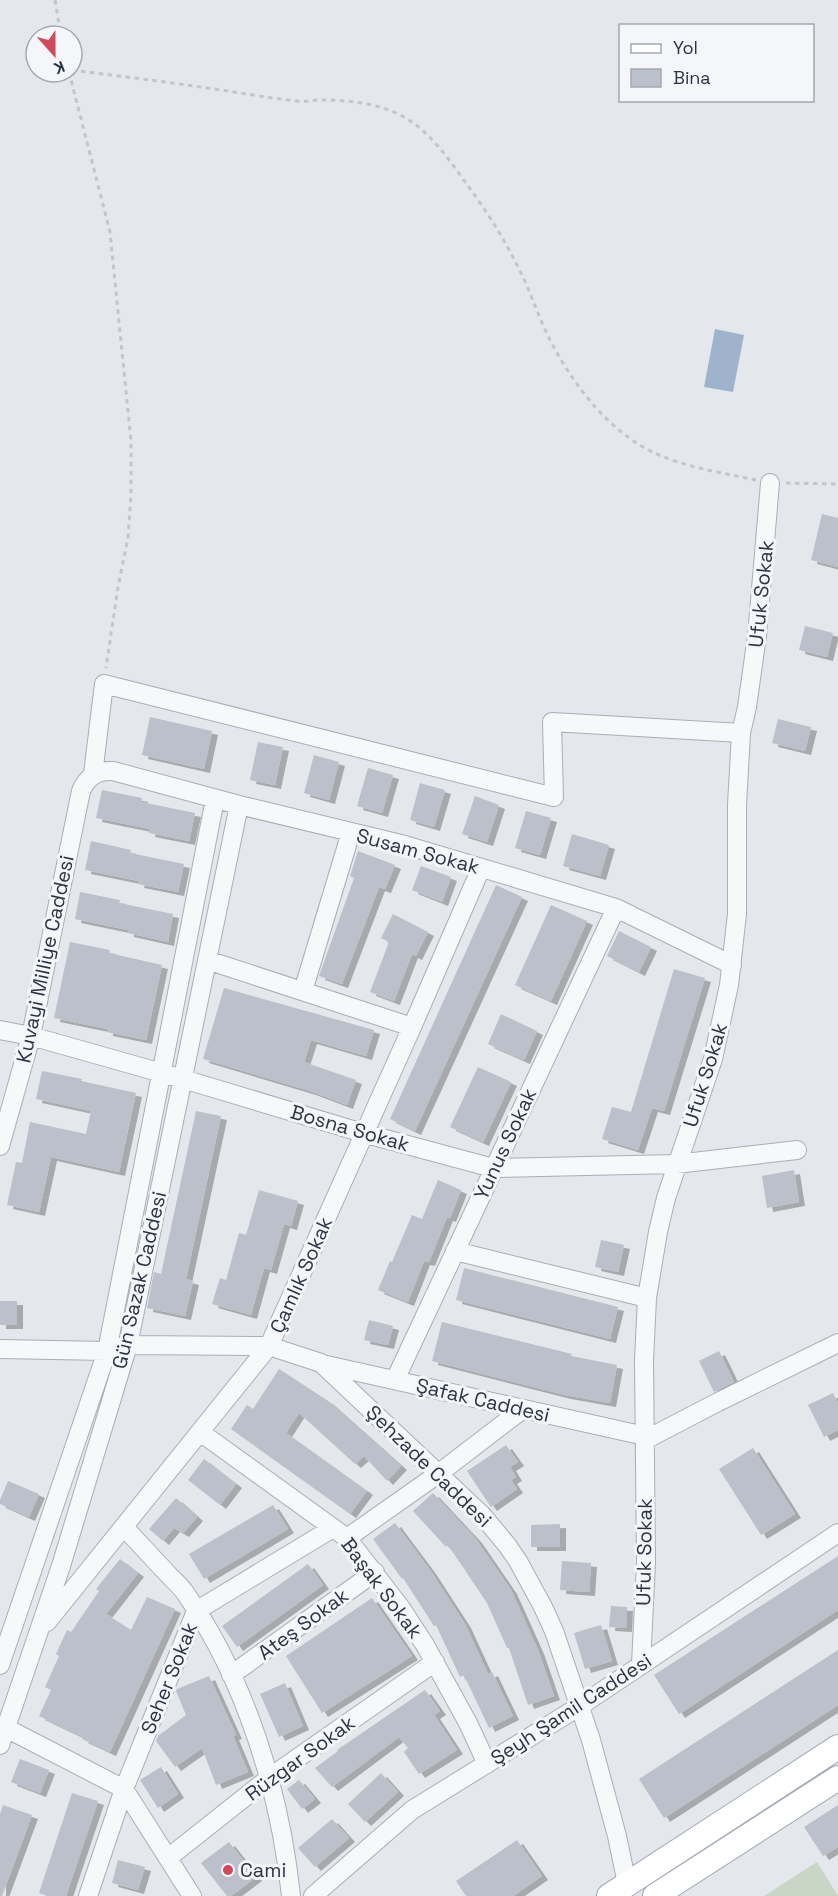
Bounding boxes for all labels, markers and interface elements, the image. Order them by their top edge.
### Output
north arrow [24,24,84,84]
legend [619,24,814,102]
text: Yol [673,36,698,59]
text: K [51,56,68,79]
text: Bina [673,66,711,89]
street label: Ufuk Sokak [742,539,780,649]
street label: Susam Sokak [354,822,483,880]
street label: Kuvayi Milliye Caddesi [10,853,80,1065]
street label: Ufuk Sokak [677,1019,733,1130]
street label: Yunus Sokak [468,1084,542,1204]
street label: Bosna Sokak [288,1099,413,1157]
street label: Gün Sazak Caddesi [106,1189,172,1371]
street label: Çamlık Sokak [264,1213,338,1337]
street label: Şafak Caddesi [414,1372,552,1428]
street label: Şehzade Caddesi [361,1399,497,1533]
street label: Ufuk Sokak [630,1498,658,1606]
street label: Başak Sokak [336,1532,429,1644]
street label: Ateş Sokak [252,1582,354,1666]
street label: Seher Sokak [135,1618,203,1738]
street label: Şeyh Şamil Caddesi [486,1647,656,1771]
street label: Rüzgar Sokak [240,1709,360,1807]
place label: Cami [240,1857,286,1883]
marker: Cami [221,1863,235,1877]

